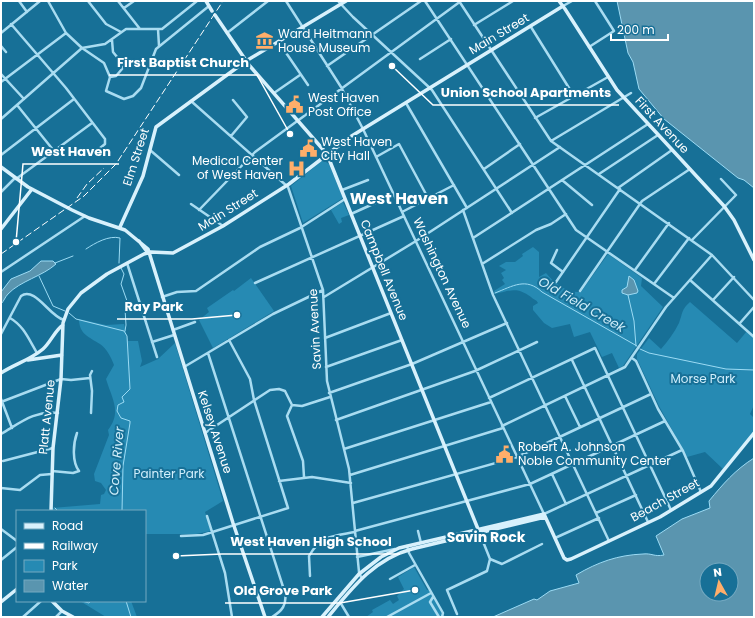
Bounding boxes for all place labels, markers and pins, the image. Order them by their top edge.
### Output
place label: Ward Heitmann House Museum [278,25,373,56]
museum icon: Ward Heitmann House Museum [255,31,275,51]
callout: First Baptist Church [109,50,257,75]
callout: Union School Apartments [433,80,619,105]
place label: West Haven Post Office [308,89,379,120]
public building icon: West Haven Post Office [285,95,305,115]
place label: West Haven City Hall [321,133,392,164]
callout: West Haven [23,139,119,164]
public building icon: West Haven City Hall [298,139,318,159]
place label: Medical Center of West Haven [192,152,284,183]
hospital icon: Medical Center of West Haven [286,158,306,178]
callout: Ray Park [117,294,192,319]
place label: Robert A. Johnson Noble Community Center [518,438,671,469]
public building icon: Robert A. Johnson Noble Community Center [495,444,515,464]
callout: West Haven High School [222,529,400,554]
callout: Old Grove Park [225,578,340,603]

